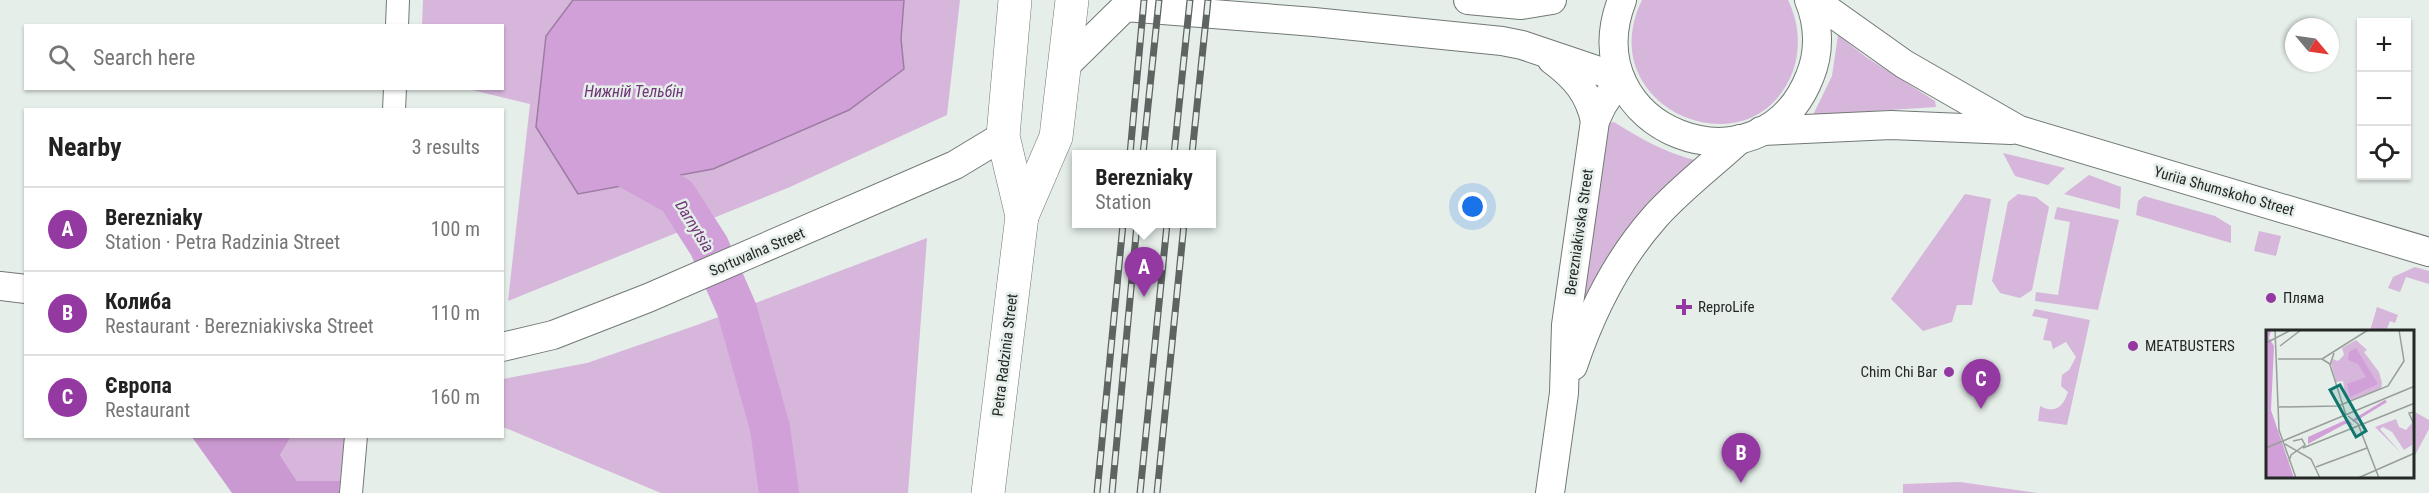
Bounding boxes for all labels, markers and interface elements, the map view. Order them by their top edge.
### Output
north arrow [2285,18,2339,72]
map controls [2357,18,2411,180]
button: + [2357,18,2411,72]
search box [24,24,504,90]
icon: search [45,41,78,74]
text: Search here [93,45,195,70]
button: − [2357,72,2411,126]
water label: Нижній Тельбін [584,82,684,101]
button: locate [2357,126,2411,180]
text: Nearby [48,132,122,162]
text: 3 results [412,135,480,159]
popup [1072,150,1216,228]
street label: Yuriia Shumskoho Street [2152,162,2296,220]
text: Berezniaky [1095,165,1193,190]
street label: Berezniakivska Street [1561,168,1597,296]
text: Station [1095,190,1151,214]
your location [1458,192,1487,221]
water label: Darnytsia [671,197,718,256]
text: Berezniaky [105,205,202,230]
text: A [62,217,73,241]
text: 100 m [431,217,480,241]
street label: Sortuvalna Street [707,224,807,280]
text: Station · Petra Radzinia Street [105,230,340,254]
pin: A [1124,248,1164,297]
text: Колиба [105,289,171,314]
place label: Пляма [2283,289,2324,307]
marker: Пляма [2264,291,2278,305]
street label: Petra Radzinia Street [989,293,1021,417]
marker: ReproLife [1675,298,1693,316]
place label: ReproLife [1698,298,1755,316]
text: B [62,301,73,325]
text: 110 m [431,301,480,325]
text: Restaurant · Berezniakivska Street [105,314,374,338]
inset map [2266,330,2414,478]
place label: MEATBUSTERS [2145,337,2235,355]
marker: MEATBUSTERS [2126,339,2140,353]
pin: C [1962,360,2000,409]
place label: Chim Chi Bar [1860,363,1937,381]
marker: Chim Chi Bar [1942,365,1956,379]
text: Європа [105,373,172,398]
text: C [62,385,73,409]
text: 160 m [431,385,480,409]
text: Restaurant [105,398,190,422]
pin: B [1722,434,1760,483]

